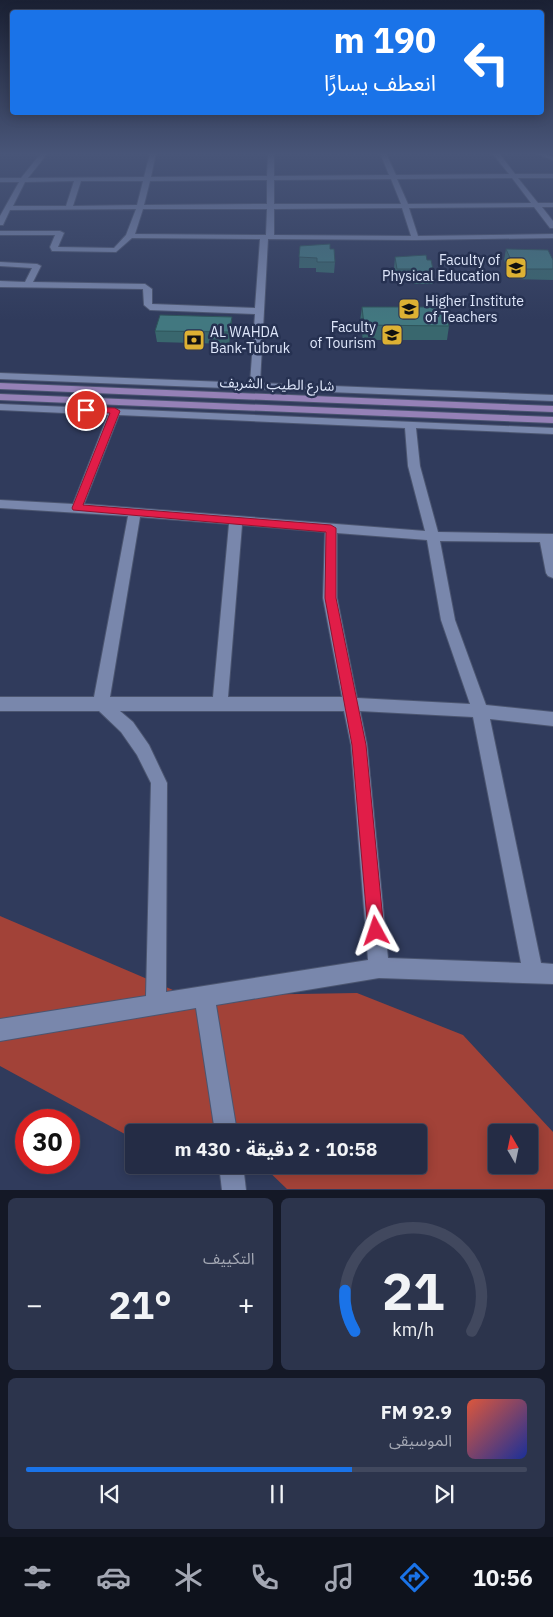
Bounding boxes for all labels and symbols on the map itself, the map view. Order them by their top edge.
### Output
place label: Faculty of Physical Education [382,251,500,285]
school or university icon: Faculty of Physical Education [504,256,528,280]
place label: Higher Institute of Teachers [425,292,524,326]
school or university icon: Higher Institute of Teachers [397,297,421,321]
place label: Faculty of Tourism [310,318,376,352]
place label: AL WAHDA Bank-Tubruk [210,323,291,357]
school or university icon: Faculty of Tourism [380,323,404,347]
bank icon: AL WAHDA Bank-Tubruk [182,328,206,352]
street label: شارع الطيب الشريف [219,373,335,397]
pin [65,389,107,431]
position arrow [349,904,401,956]
speed limit sign: 30 [15,1109,80,1174]
north arrow [488,1124,538,1174]

